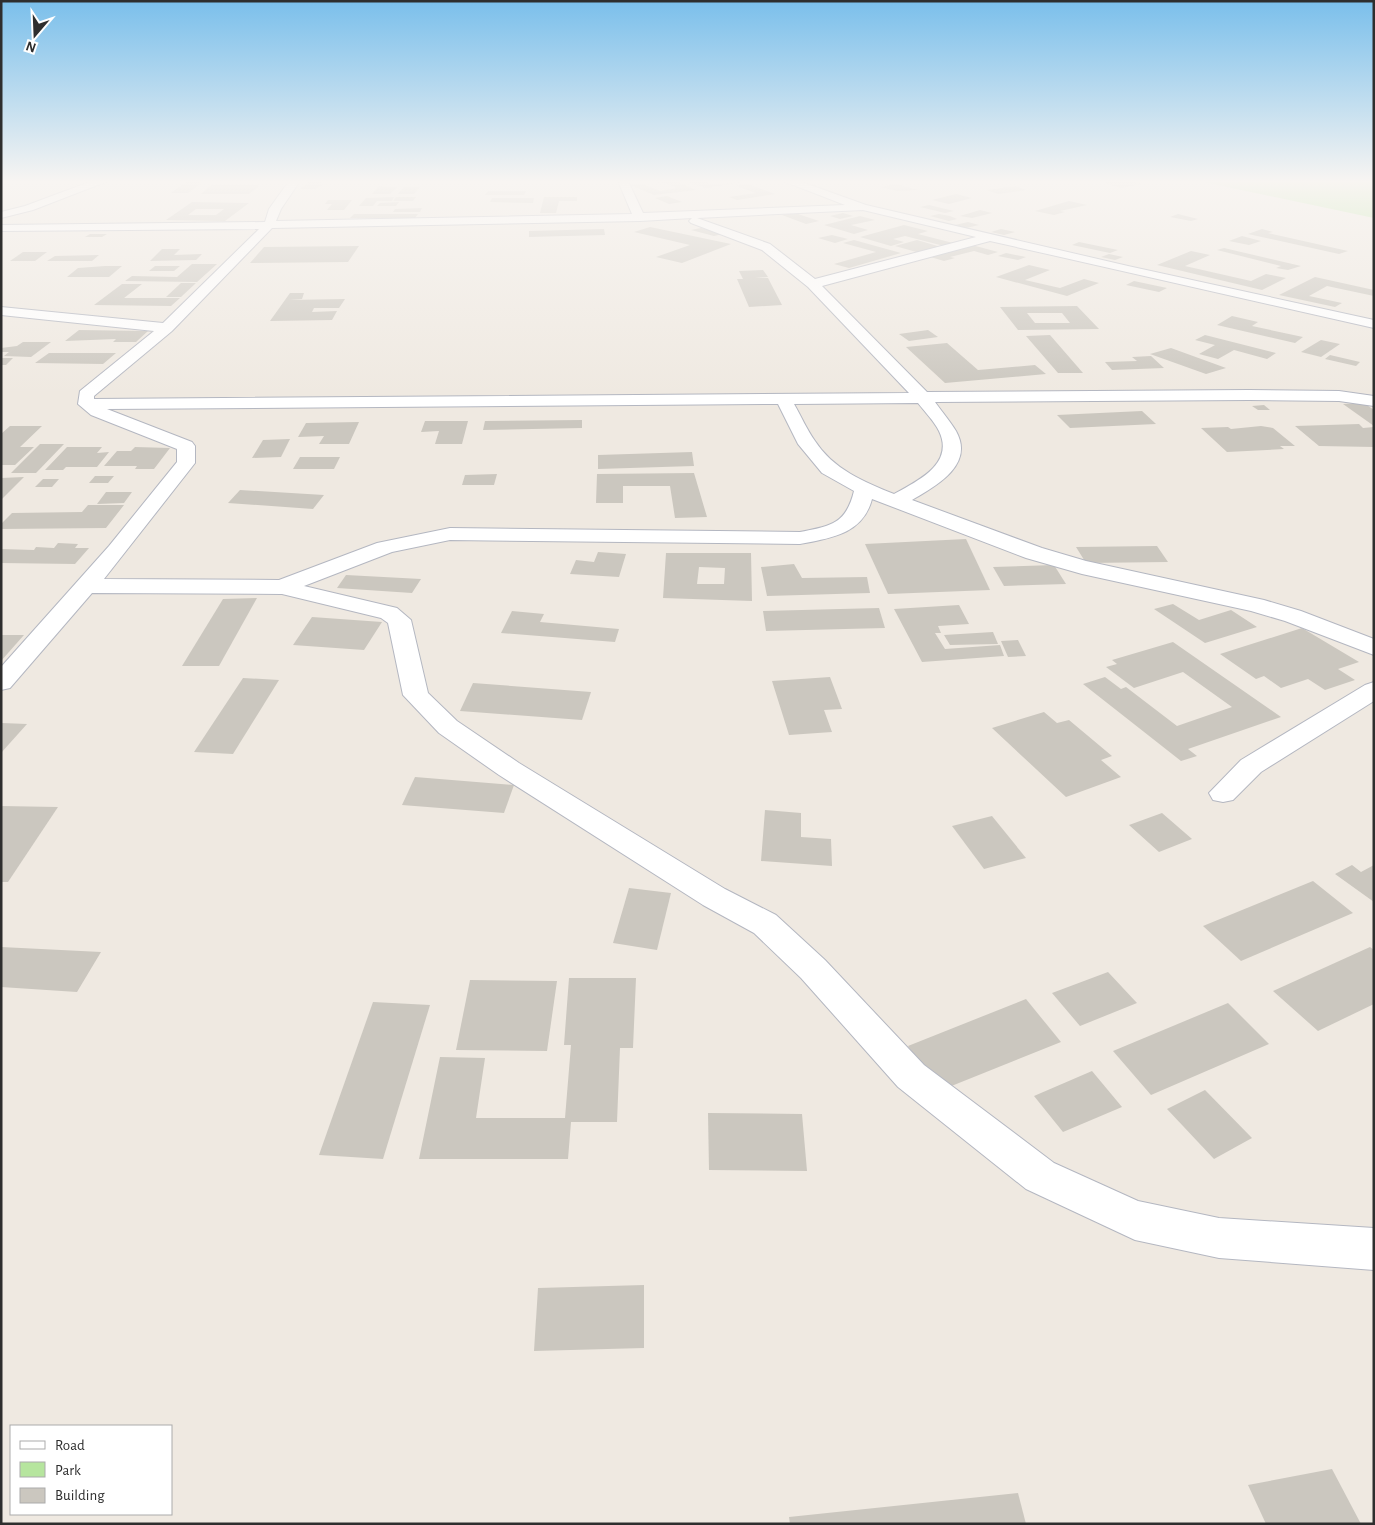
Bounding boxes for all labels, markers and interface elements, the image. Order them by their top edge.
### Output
north arrow [10,10,60,60]
text: N [24,38,38,55]
legend [10,1425,172,1515]
text: Road [55,1438,85,1453]
text: Park [55,1463,81,1478]
text: Building [55,1488,105,1503]

